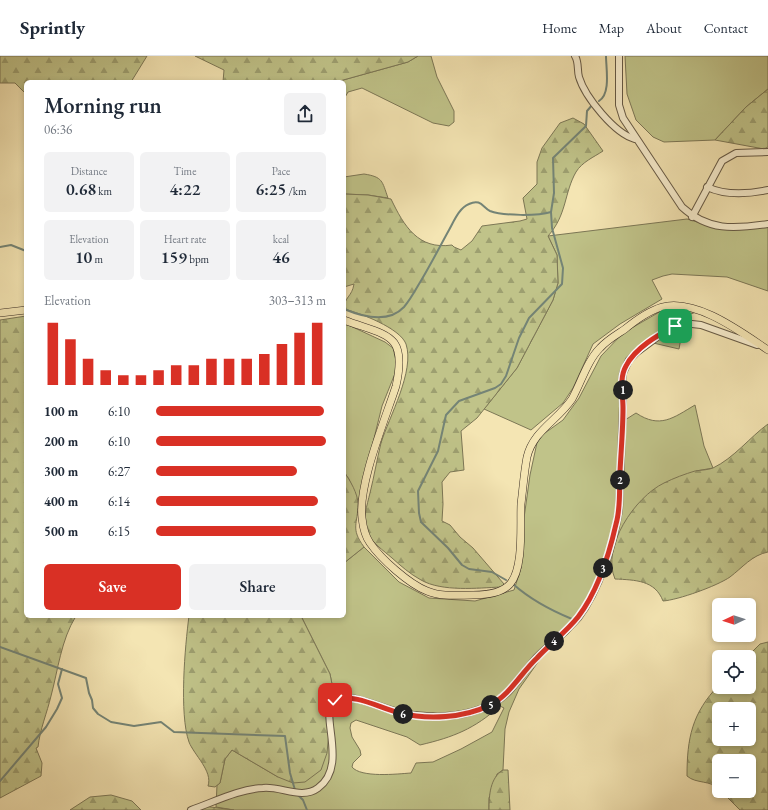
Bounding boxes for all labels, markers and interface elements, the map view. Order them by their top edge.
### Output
text: Sprintly [20,15,85,40]
text: Home [542,19,577,37]
text: Map [599,19,624,37]
text: About [646,19,682,37]
text: Contact [704,19,748,37]
text: Morning run [44,91,162,120]
button: share [284,93,326,135]
text: 06:36 [44,121,72,138]
text: Distance [71,164,107,178]
text: Time [174,164,196,178]
text: Pace [272,164,290,178]
text: 0.68 [66,178,96,200]
text: 4:22 [170,178,200,200]
text: 6:25 [255,178,286,200]
text: km [96,184,112,198]
text: /km [286,184,307,198]
text: Elevation [69,232,109,246]
text: Heart rate [164,232,206,246]
text: kcal [273,232,289,246]
text: 10 [75,246,92,268]
text: 159 [161,246,187,268]
text: 46 [272,246,290,268]
text: m [92,252,103,266]
text: bpm [187,252,209,266]
text: Elevation [44,292,91,309]
text: 303–313 m [269,292,326,309]
pin [658,309,692,343]
icon: arrive [664,315,686,337]
pin: 1 [613,380,633,400]
text: 1 [620,383,626,397]
text: 100 m [44,403,78,420]
text: 6:10 [108,403,130,420]
text: 200 m [44,433,78,450]
text: 6:10 [108,433,130,450]
text: 300 m [44,463,78,480]
text: 6:27 [108,463,130,480]
pin: 2 [610,470,630,490]
text: 2 [617,473,623,487]
text: 400 m [44,493,78,510]
text: 6:14 [108,493,130,510]
text: 500 m [44,523,78,540]
text: 6:15 [108,523,130,540]
pin: 3 [593,558,613,578]
text: 3 [600,561,606,575]
button: Save [44,564,181,610]
button: Share [189,564,326,610]
north arrow [712,598,756,642]
map controls [712,598,756,798]
pin: 4 [544,631,564,651]
text: 4 [551,634,557,648]
button: locate [712,650,756,694]
pin [318,683,352,717]
icon: check [324,689,346,711]
pin: 5 [481,695,501,715]
text: 5 [488,698,494,712]
button: + [712,702,756,746]
pin: 6 [393,704,413,724]
text: 6 [400,707,406,721]
button: − [712,754,756,798]

